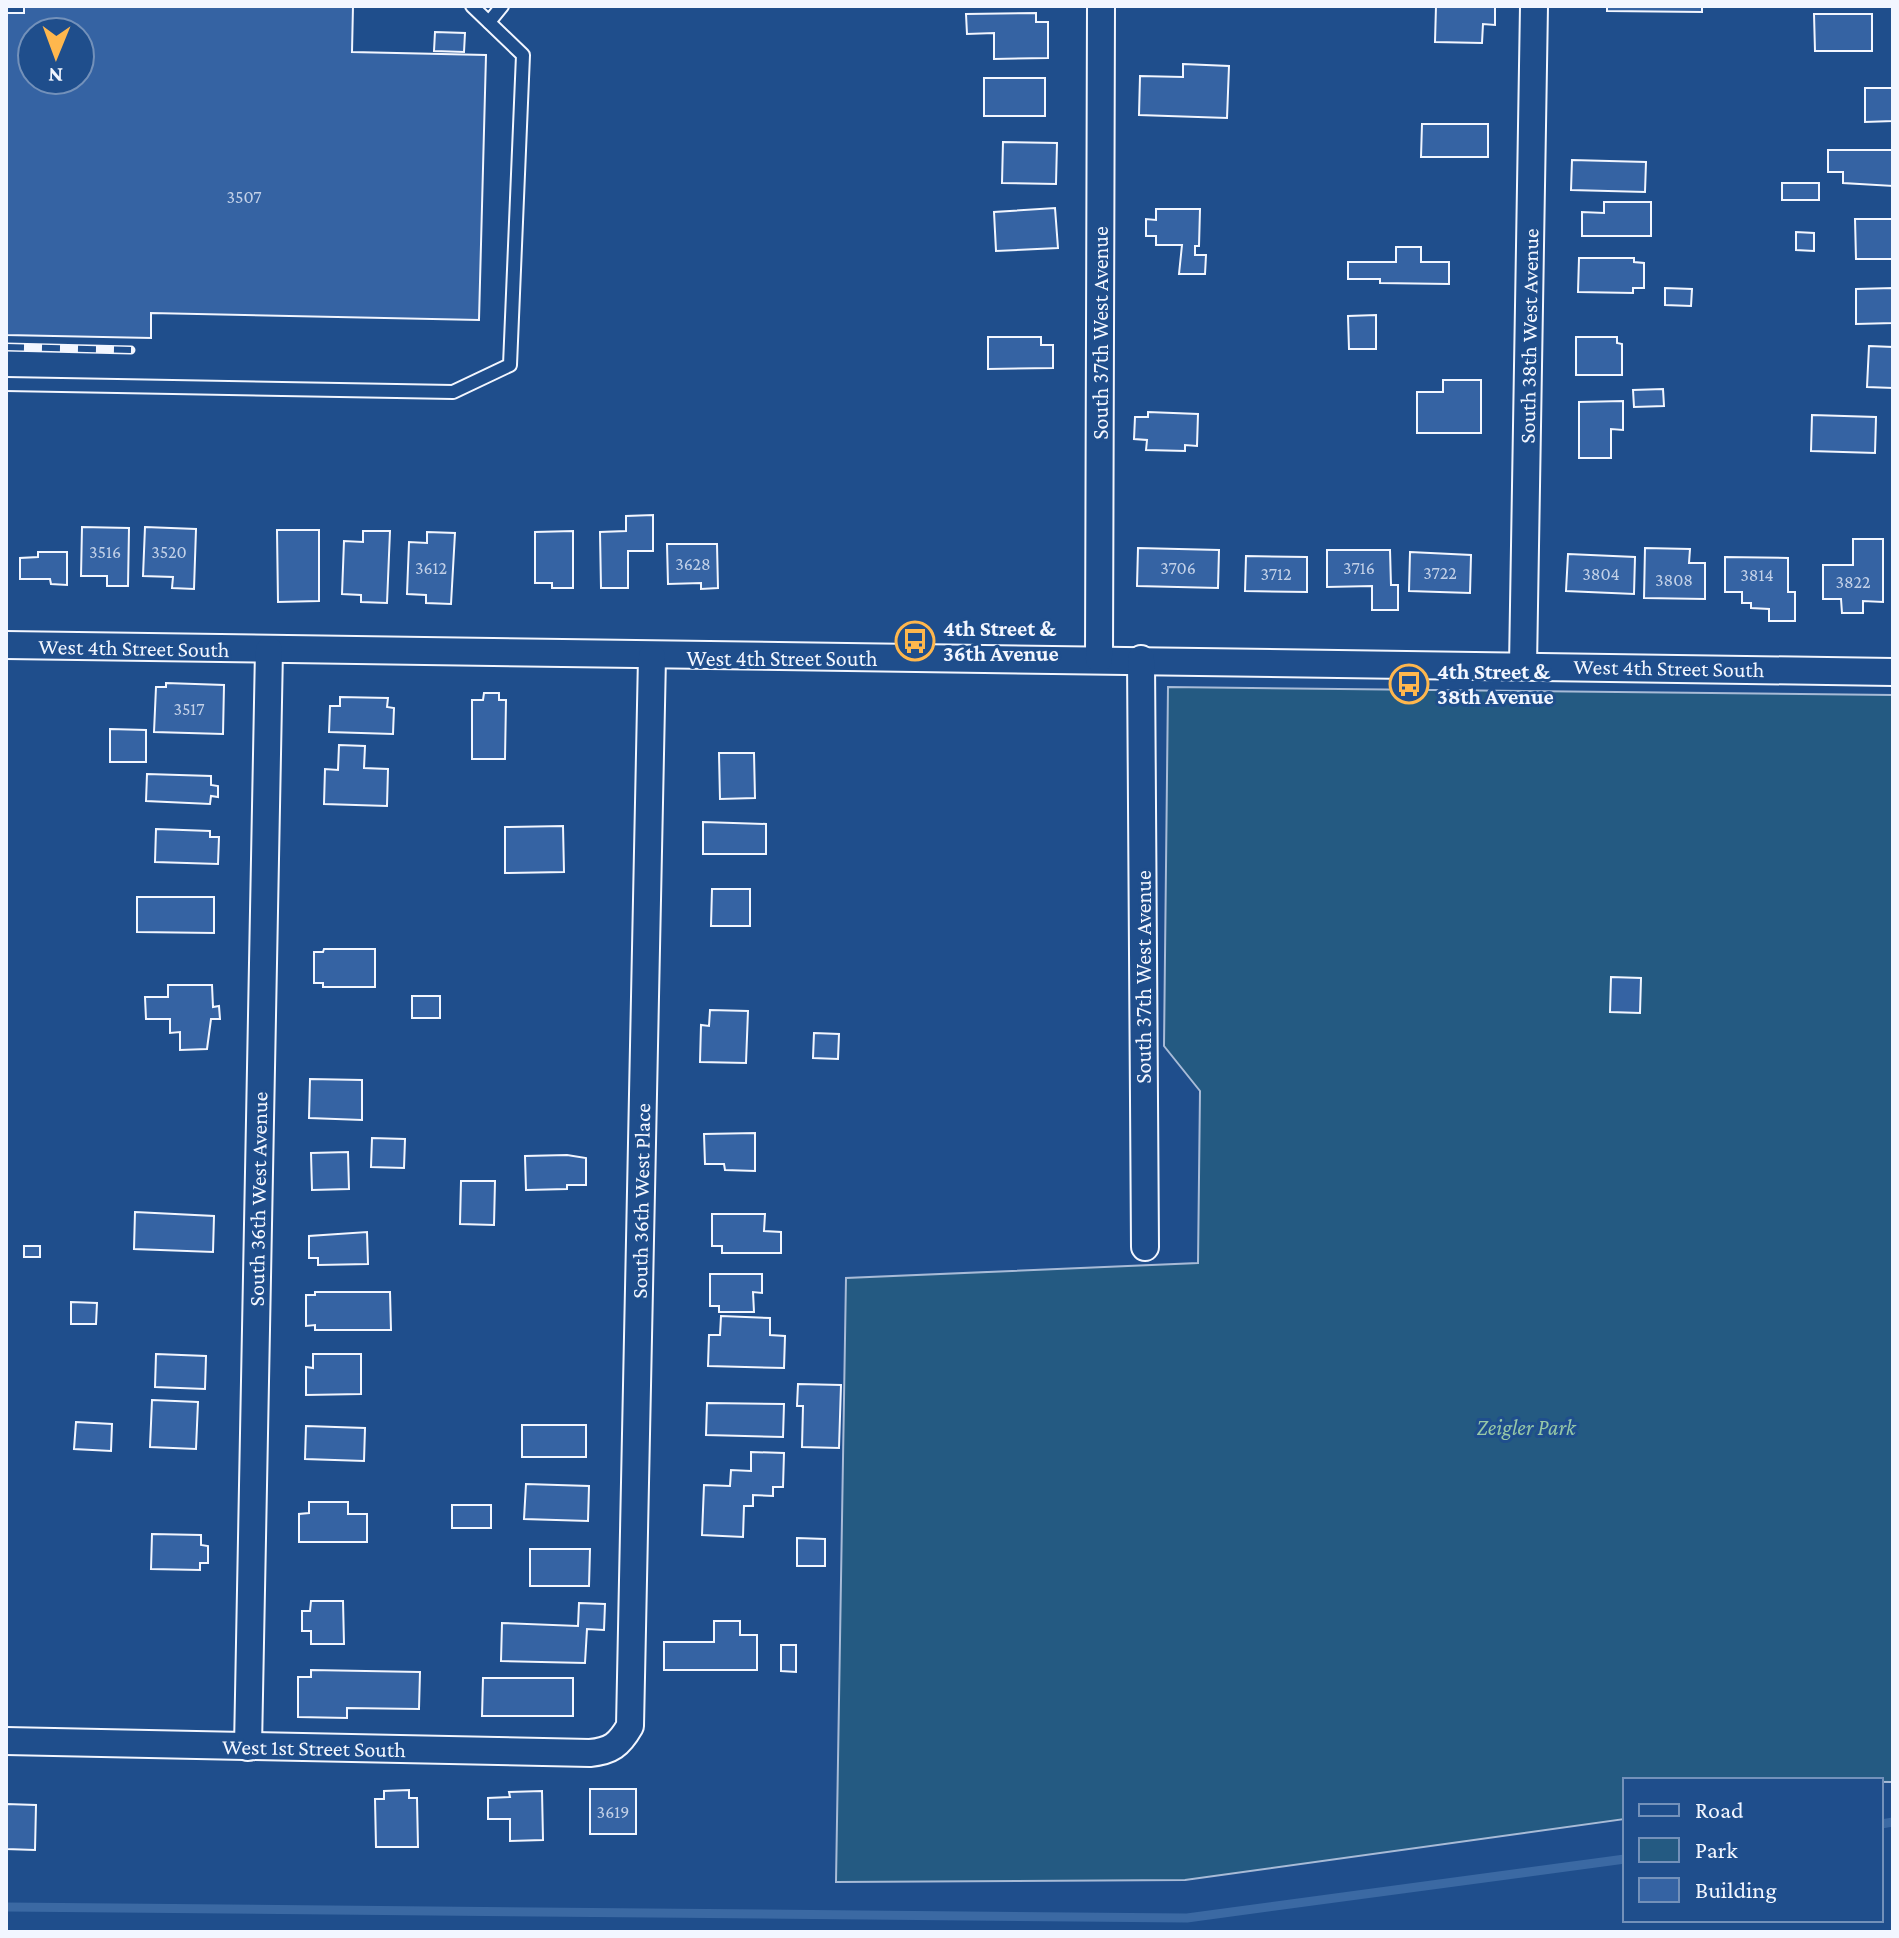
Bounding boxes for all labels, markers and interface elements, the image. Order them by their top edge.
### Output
north arrow [16,16,96,96]
text: N [48,63,63,88]
house number: 3507 [226,187,262,207]
street label: South 37th West Avenue [1088,226,1113,440]
street label: South 38th West Avenue [1515,228,1543,444]
house number: 3516 [89,542,121,562]
house number: 3520 [151,542,187,562]
house number: 3628 [675,554,711,574]
house number: 3612 [415,558,447,578]
house number: 3706 [1160,558,1196,578]
house number: 3716 [1343,558,1375,578]
house number: 3722 [1423,563,1457,583]
house number: 3712 [1260,564,1292,584]
house number: 3804 [1582,564,1620,584]
house number: 3814 [1740,565,1774,585]
house number: 3808 [1655,570,1693,590]
house number: 3822 [1835,572,1871,592]
place label: 4th Street & 36th Avenue [943,616,1059,666]
bus stop icon: 4th Street & 36th Avenue [894,620,936,662]
street label: West 4th Street South [38,634,230,662]
street label: West 4th Street South [686,646,878,671]
street label: West 4th Street South [1573,654,1765,682]
place label: 4th Street & 38th Avenue [1437,659,1554,709]
bus stop icon: 4th Street & 38th Avenue [1388,663,1430,705]
house number: 3517 [173,699,205,719]
street label: South 37th West Avenue [1131,870,1156,1084]
street label: South 36th West Avenue [244,1091,272,1307]
street label: South 36th West Place [627,1103,655,1299]
park label: Zeigler Park [1476,1415,1577,1440]
street label: West 1st Street South [222,1734,406,1762]
legend [1623,1778,1883,1922]
text: Road [1695,1796,1744,1823]
house number: 3619 [597,1802,629,1822]
text: Park [1695,1836,1738,1863]
text: Building [1695,1876,1777,1903]

